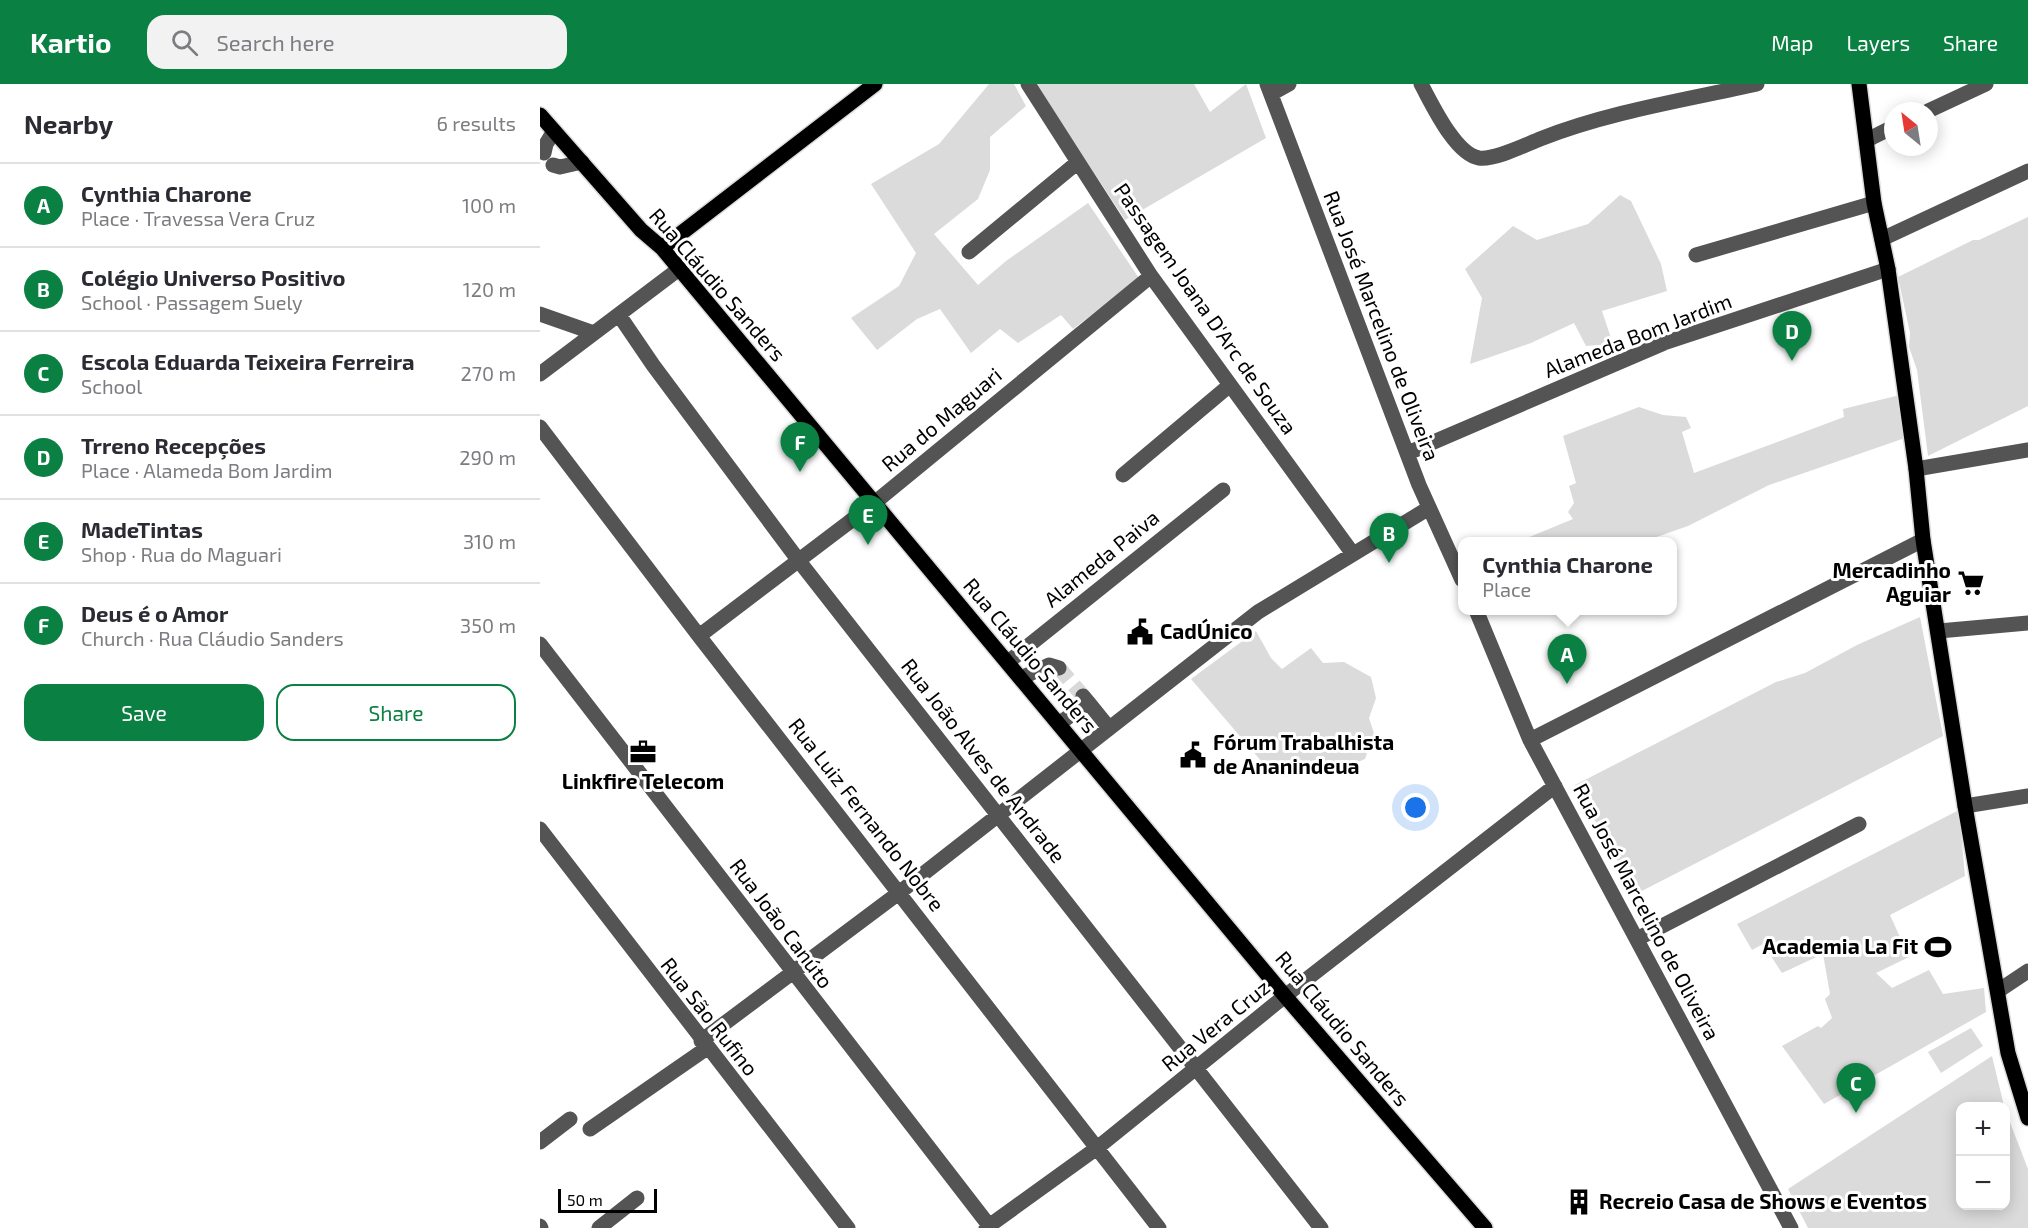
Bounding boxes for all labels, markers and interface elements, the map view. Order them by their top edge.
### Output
search box [147,15,567,69]
text: Kartio [30,25,111,59]
icon: search [168,26,201,59]
text: Search here [216,29,335,55]
text: Map [1771,30,1813,55]
text: Layers [1846,30,1910,55]
text: Share [1943,30,1998,55]
north arrow [1884,102,1938,156]
text: Nearby [24,108,113,139]
text: 6 results [436,111,516,135]
street label: Passagem Joana D'Arc de Souza [1110,178,1303,439]
text: Cynthia Charone [81,180,252,206]
street label: Rua José Marcelino de Oliveira [1319,187,1446,464]
text: A [37,193,50,217]
text: 100 m [462,193,516,217]
street label: Rua Cláudio Sanders [645,202,791,366]
text: Place · Travessa Vera Cruz [81,206,315,230]
text: Colégio Universo Positivo [81,264,346,290]
text: B [37,277,50,301]
text: 120 m [463,277,516,301]
street label: Alameda Bom Jardim [1540,287,1735,382]
text: School · Passagem Suely [81,290,303,314]
pin: D [1772,312,1812,361]
text: Escola Eduarda Teixeira Ferreira [81,348,415,374]
text: C [38,361,49,385]
text: 270 m [460,361,516,385]
street label: Rua do Maguari [876,362,1006,476]
text: School [81,374,142,398]
pin: F [780,422,820,472]
text: Trreno Recepções [81,432,266,458]
text: D [37,445,50,469]
text: 290 m [459,445,516,469]
text: Place · Alameda Bom Jardim [81,458,333,482]
pin: E [848,496,888,545]
street label: Alameda Paiva [1039,504,1163,612]
pin: B [1370,514,1408,563]
text: MadeTintas [81,516,203,542]
text: E [38,529,49,553]
text: 310 m [463,529,516,553]
popup [1458,537,1677,615]
text: Shop · Rua do Maguari [81,542,282,566]
text: Cynthia Charone [1482,551,1653,577]
place label: Mercadinho Aguiar [1833,557,1951,606]
supermarket icon: Mercadinho Aguiar [1956,568,1986,598]
street label: Rua Cláudio Sanders [959,572,1103,738]
text: Place [1482,577,1531,601]
text: Deus é o Amor [81,600,228,626]
text: F [38,613,49,637]
text: 350 m [460,613,516,637]
public building icon: CadÚnico [1125,617,1155,647]
place label: CadÚnico [1160,618,1253,643]
text: Church · Rua Cláudio Sanders [81,626,344,650]
pin: A [1548,634,1586,684]
street label: Rua João Alves de Andrade [897,653,1072,867]
button: Save [24,684,264,741]
button: Share [276,684,516,741]
street label: Rua Luiz Fernando Nobre [784,713,950,916]
place label: Fórum Trabalhista de Ananindeua [1213,729,1394,778]
office icon: Linkfire Telecom [628,737,658,767]
public building icon: Fórum Trabalhista de Ananindeua [1178,740,1208,770]
place label: Linkfire Telecom [562,768,724,793]
street label: Rua José Marcelino de Oliveira [1569,779,1726,1044]
your location [1401,793,1430,822]
street label: Rua João Canúto [725,853,839,993]
sports icon: Academia La Fit [1923,932,1953,962]
place label: Academia La Fit [1763,933,1918,958]
street label: Rua Cláudio Sanders [1271,945,1415,1111]
street label: Rua São Rufino [656,952,764,1080]
street label: Rua Vera Cruz [1156,974,1274,1076]
pin: C [1836,1064,1876,1113]
map controls [1956,1102,2010,1210]
button: + [1956,1102,2010,1156]
button: − [1956,1156,2010,1210]
scale bar [558,1186,657,1214]
building icon: Recreio Casa de Shows e Eventos [1564,1187,1594,1217]
place label: Recreio Casa de Shows e Eventos [1599,1188,1927,1213]
text: 50 m [567,1190,603,1209]

